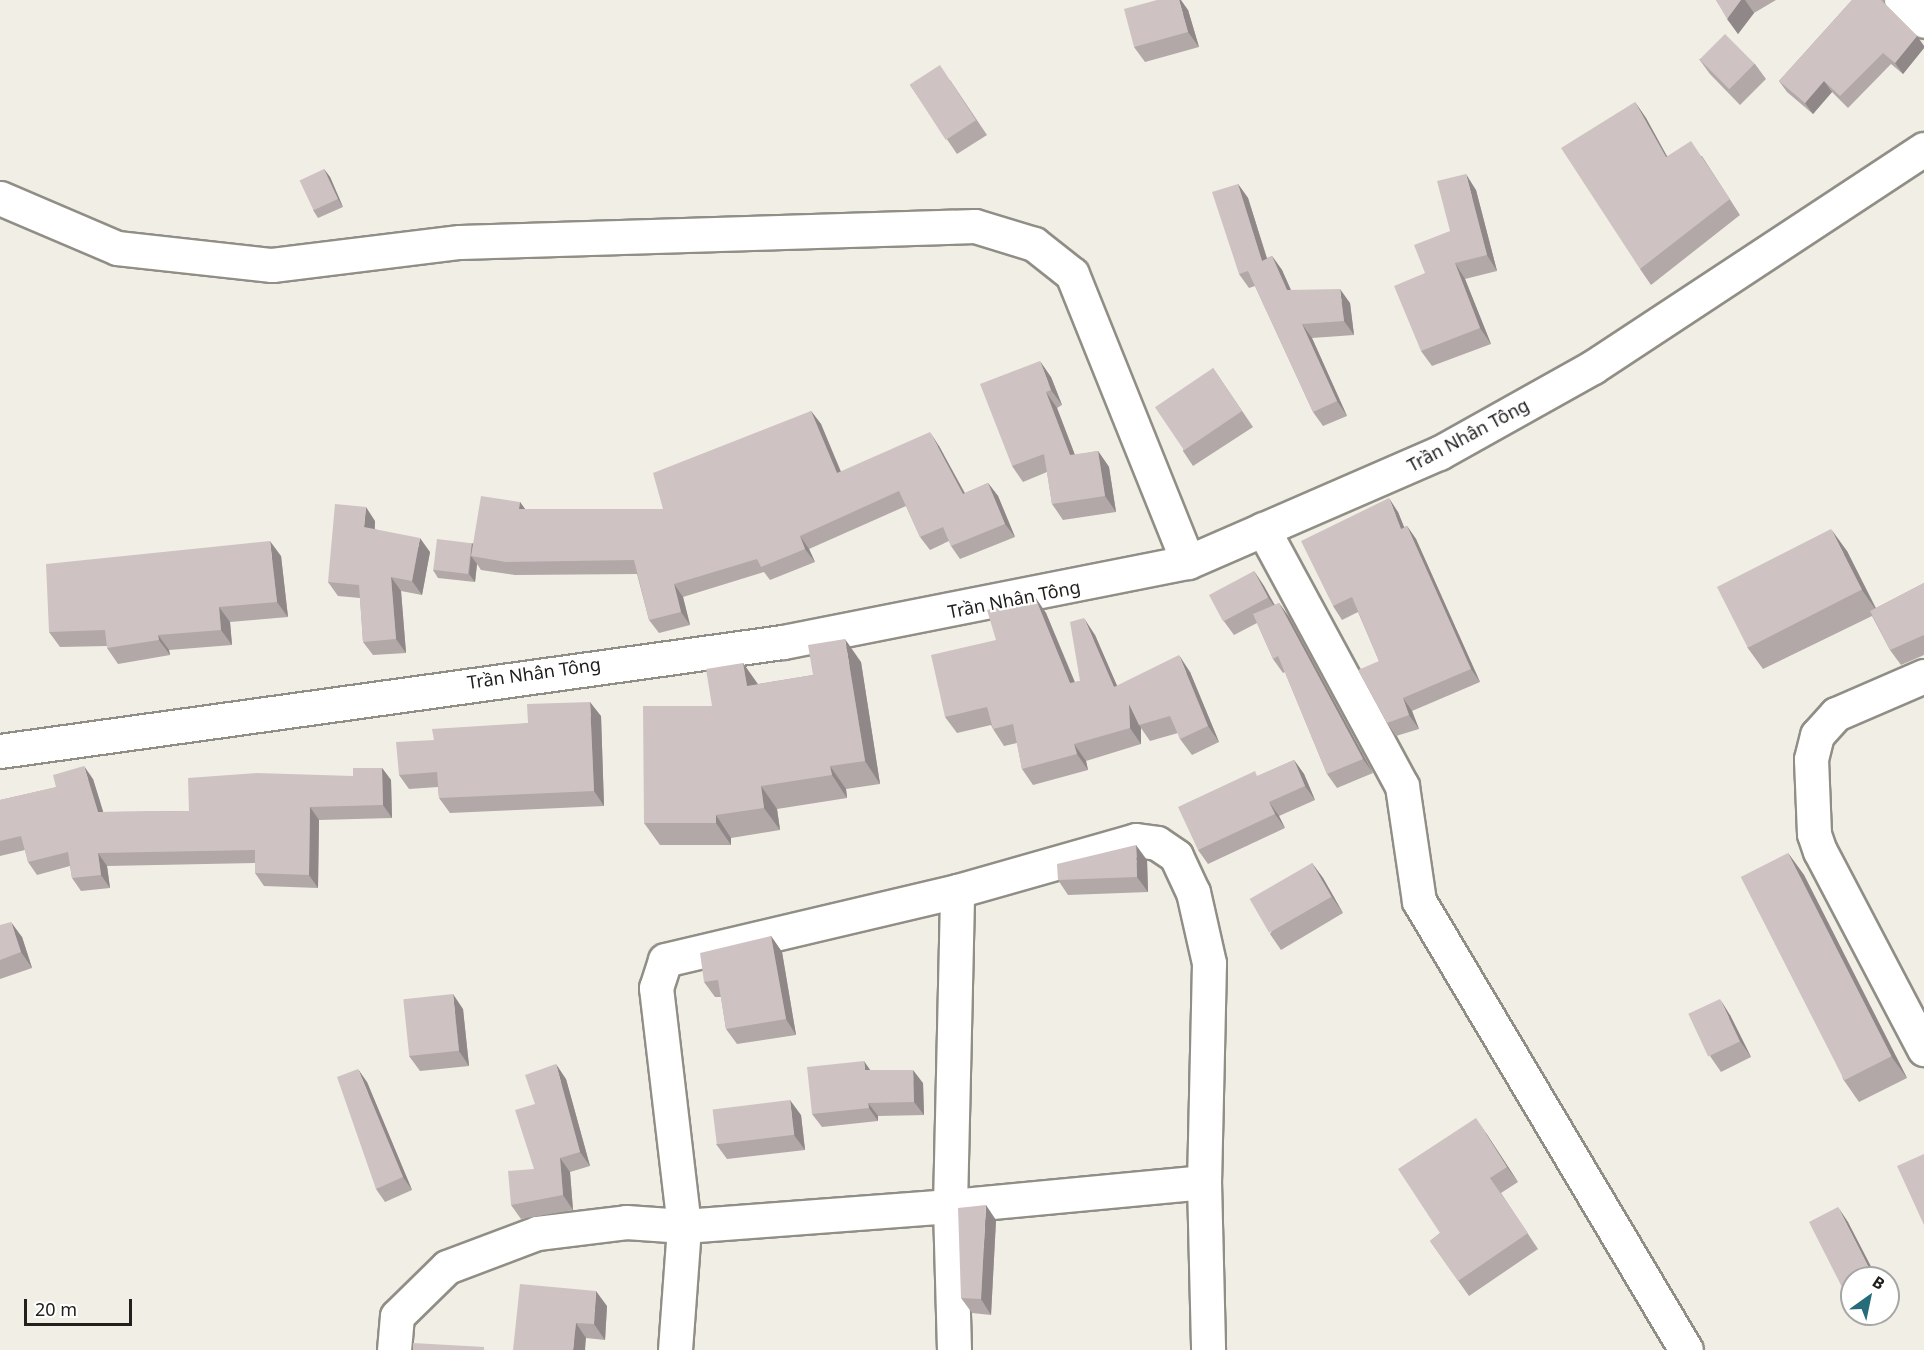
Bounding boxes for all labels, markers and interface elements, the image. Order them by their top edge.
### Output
street label: Trần Nhân Tông [1403,394,1533,476]
street label: Trần Nhân Tông [946,576,1082,622]
street label: Trần Nhân Tông [466,653,602,693]
north arrow [1840,1266,1900,1326]
text: B [1868,1270,1889,1295]
scale bar [27,1287,135,1325]
text: 20 m [35,1297,77,1321]

